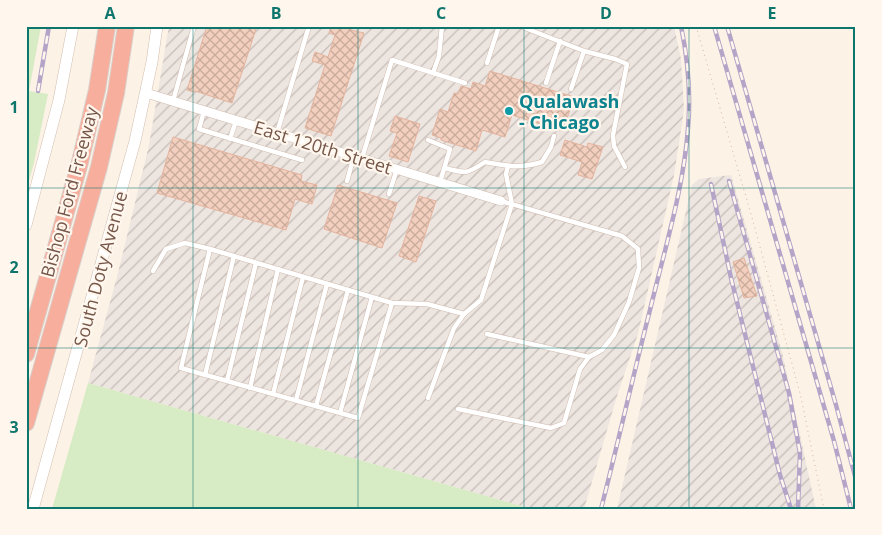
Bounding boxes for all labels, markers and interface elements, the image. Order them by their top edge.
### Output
text: A [104,2,116,24]
text: B [271,2,281,24]
text: C [436,2,446,24]
text: D [600,2,612,24]
text: E [768,2,777,24]
place label: Qualawash - Chicago [519,89,619,134]
text: 1 [9,96,19,118]
street label: Bishop Ford Freeway [35,103,104,280]
marker: Qualawash - Chicago [503,105,515,117]
street label: East 120th Street [251,115,395,179]
street label: South Doty Avenue [68,188,132,350]
text: 2 [9,256,19,278]
text: 3 [9,416,19,438]

